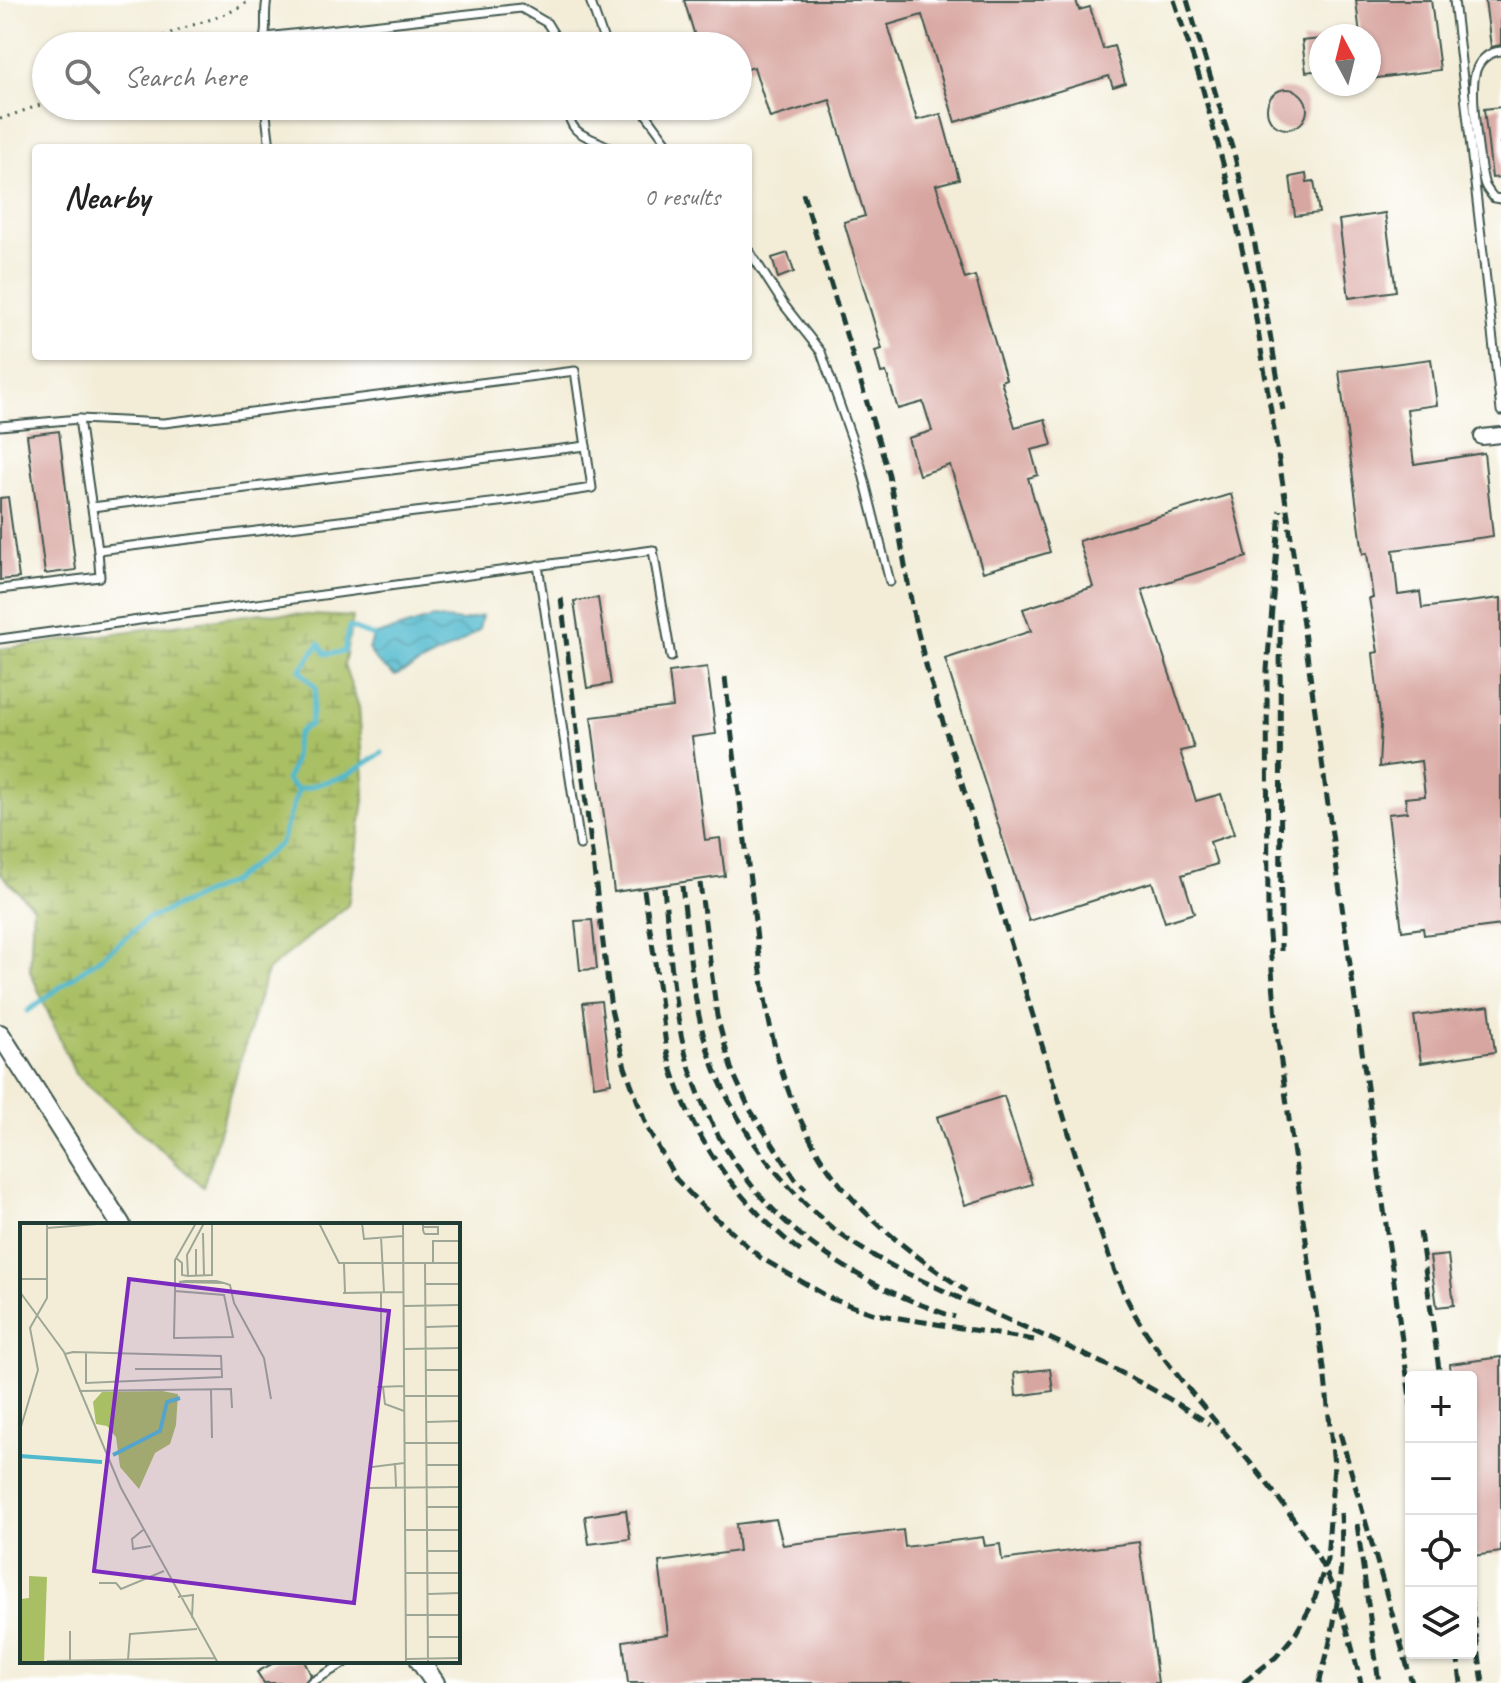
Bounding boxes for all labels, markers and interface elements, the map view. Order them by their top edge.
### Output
north arrow [1309,24,1381,96]
search box [32,32,752,120]
icon: search [60,54,104,98]
text: Search here [124,57,246,95]
text: Nearby [64,175,150,218]
text: 0 results [644,180,720,213]
inset map [20,1223,460,1663]
map controls [1405,1371,1477,1659]
button: + [1405,1371,1477,1443]
button: − [1405,1443,1477,1515]
button: locate [1405,1515,1477,1587]
button: layers [1405,1587,1477,1659]

